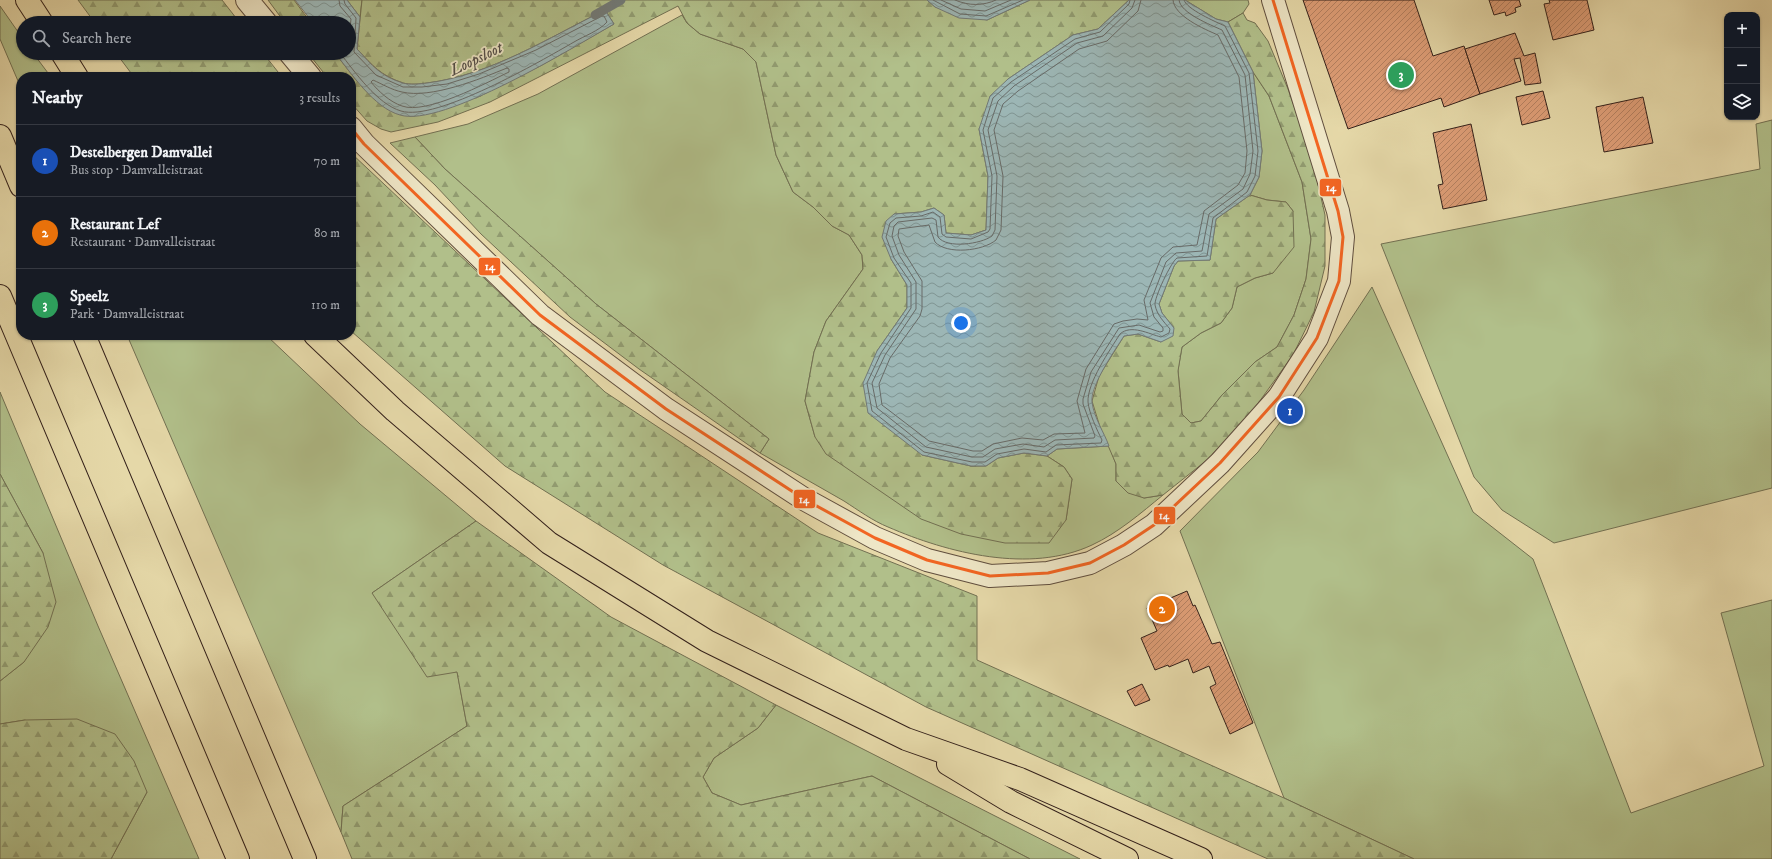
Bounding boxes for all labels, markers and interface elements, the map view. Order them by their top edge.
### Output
map controls [1724,12,1760,120]
button: + [1724,12,1760,48]
search box [16,16,356,60]
icon: search [30,27,52,49]
text: Search here [62,29,131,48]
water label: Loopsloot [445,37,507,81]
button: − [1724,48,1760,84]
pin: 3 [1388,60,1414,90]
button: layers [1724,84,1760,120]
text: Nearby [32,87,82,109]
text: 3 results [299,90,340,106]
text: Destelbergen Damvallei [70,143,212,162]
text: 1 [43,153,47,169]
text: 70 m [314,153,340,169]
text: Bus stop · Damvalleistraat [70,162,203,178]
line badge: 14 [1319,178,1342,197]
text: 14 [1326,181,1337,195]
text: Restaurant Lef [70,215,159,234]
text: 2 [42,225,48,241]
text: 80 m [314,225,340,241]
text: Restaurant · Damvalleistraat [70,234,215,250]
line badge: 14 [478,257,501,276]
text: 14 [485,260,496,274]
text: Speelz [70,287,109,306]
text: 3 [43,297,47,313]
text: 110 m [311,297,340,313]
text: Park · Damvalleistraat [70,306,184,322]
your location [951,313,971,333]
pin: 1 [1277,396,1303,426]
line badge: 14 [793,489,816,509]
text: 14 [799,493,810,507]
line badge: 14 [1153,506,1176,525]
text: 14 [1159,509,1170,523]
pin: 2 [1149,594,1175,624]

